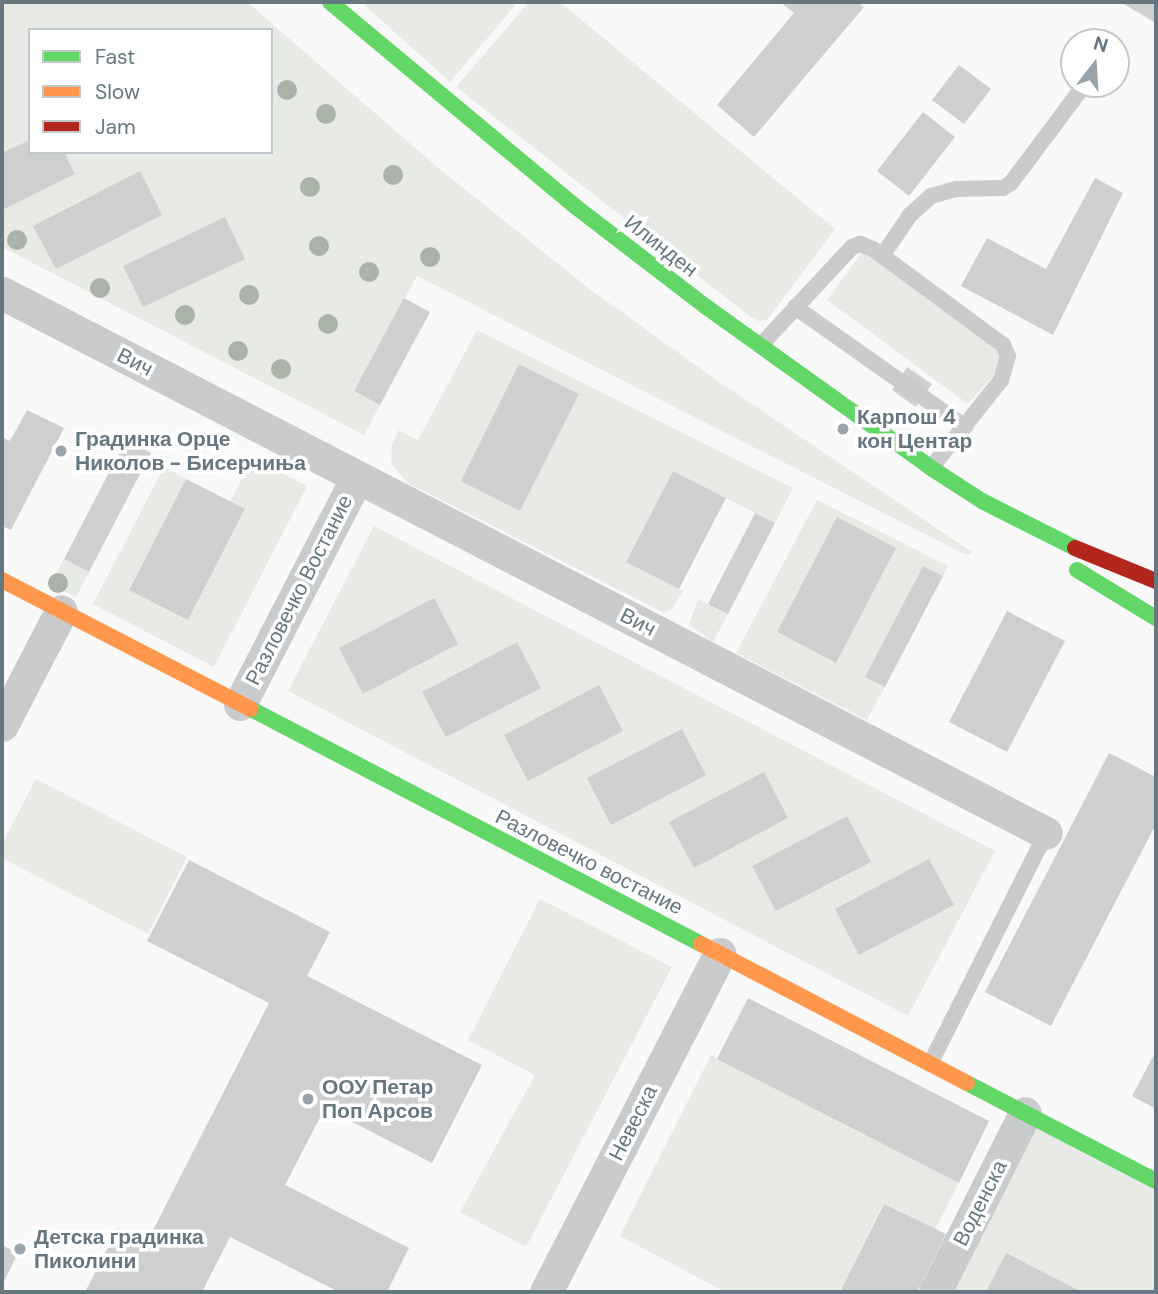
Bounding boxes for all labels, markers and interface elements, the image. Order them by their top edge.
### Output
legend [28,28,273,154]
north arrow [1060,28,1130,98]
text: N [1090,30,1111,58]
text: Fast [95,43,135,71]
text: Slow [95,78,140,106]
text: Jam [95,113,136,141]
street label: Илинден [619,210,703,282]
street label: Вич [113,342,157,382]
place label: Карпош 4 кон Центар [857,404,972,454]
marker: Карпош 4 кон Центар [835,421,851,437]
place label: Градинка Орце Николов - Бисерчиња [75,426,306,476]
marker: Градинка Орце Николов - Бисерчиња [53,443,69,459]
street label: Разловечко Востание [240,491,358,689]
street label: Вич [616,602,660,642]
street label: Разловечко востание [491,804,687,920]
place label: ООУ Петар Поп Арсов [322,1074,433,1124]
street label: Невеска [603,1081,663,1165]
marker: ООУ Петар Поп Арсов [300,1091,316,1107]
street label: Воденска [948,1156,1012,1250]
place label: Детска градинка Пиколини [34,1224,204,1274]
marker: Детска градинка Пиколини [12,1241,28,1257]

